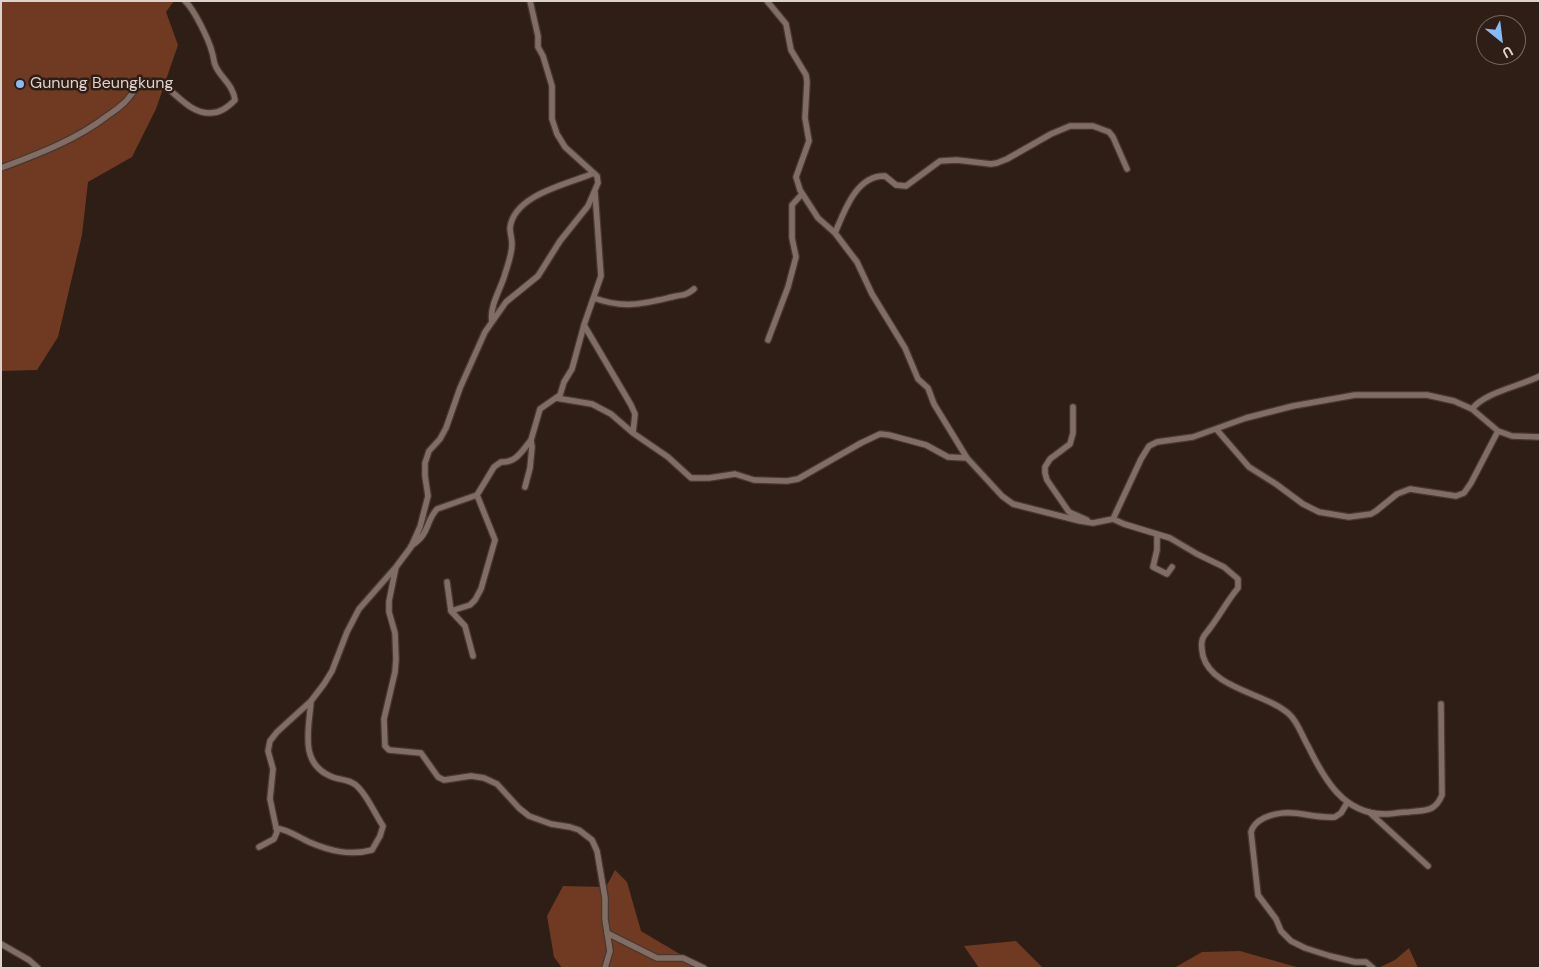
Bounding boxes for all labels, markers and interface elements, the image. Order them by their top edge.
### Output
north arrow [1476,15,1526,65]
text: U [1499,42,1516,62]
place label: Gunung Beungkung [30,74,173,94]
marker: Gunung Beungkung [14,78,26,90]

